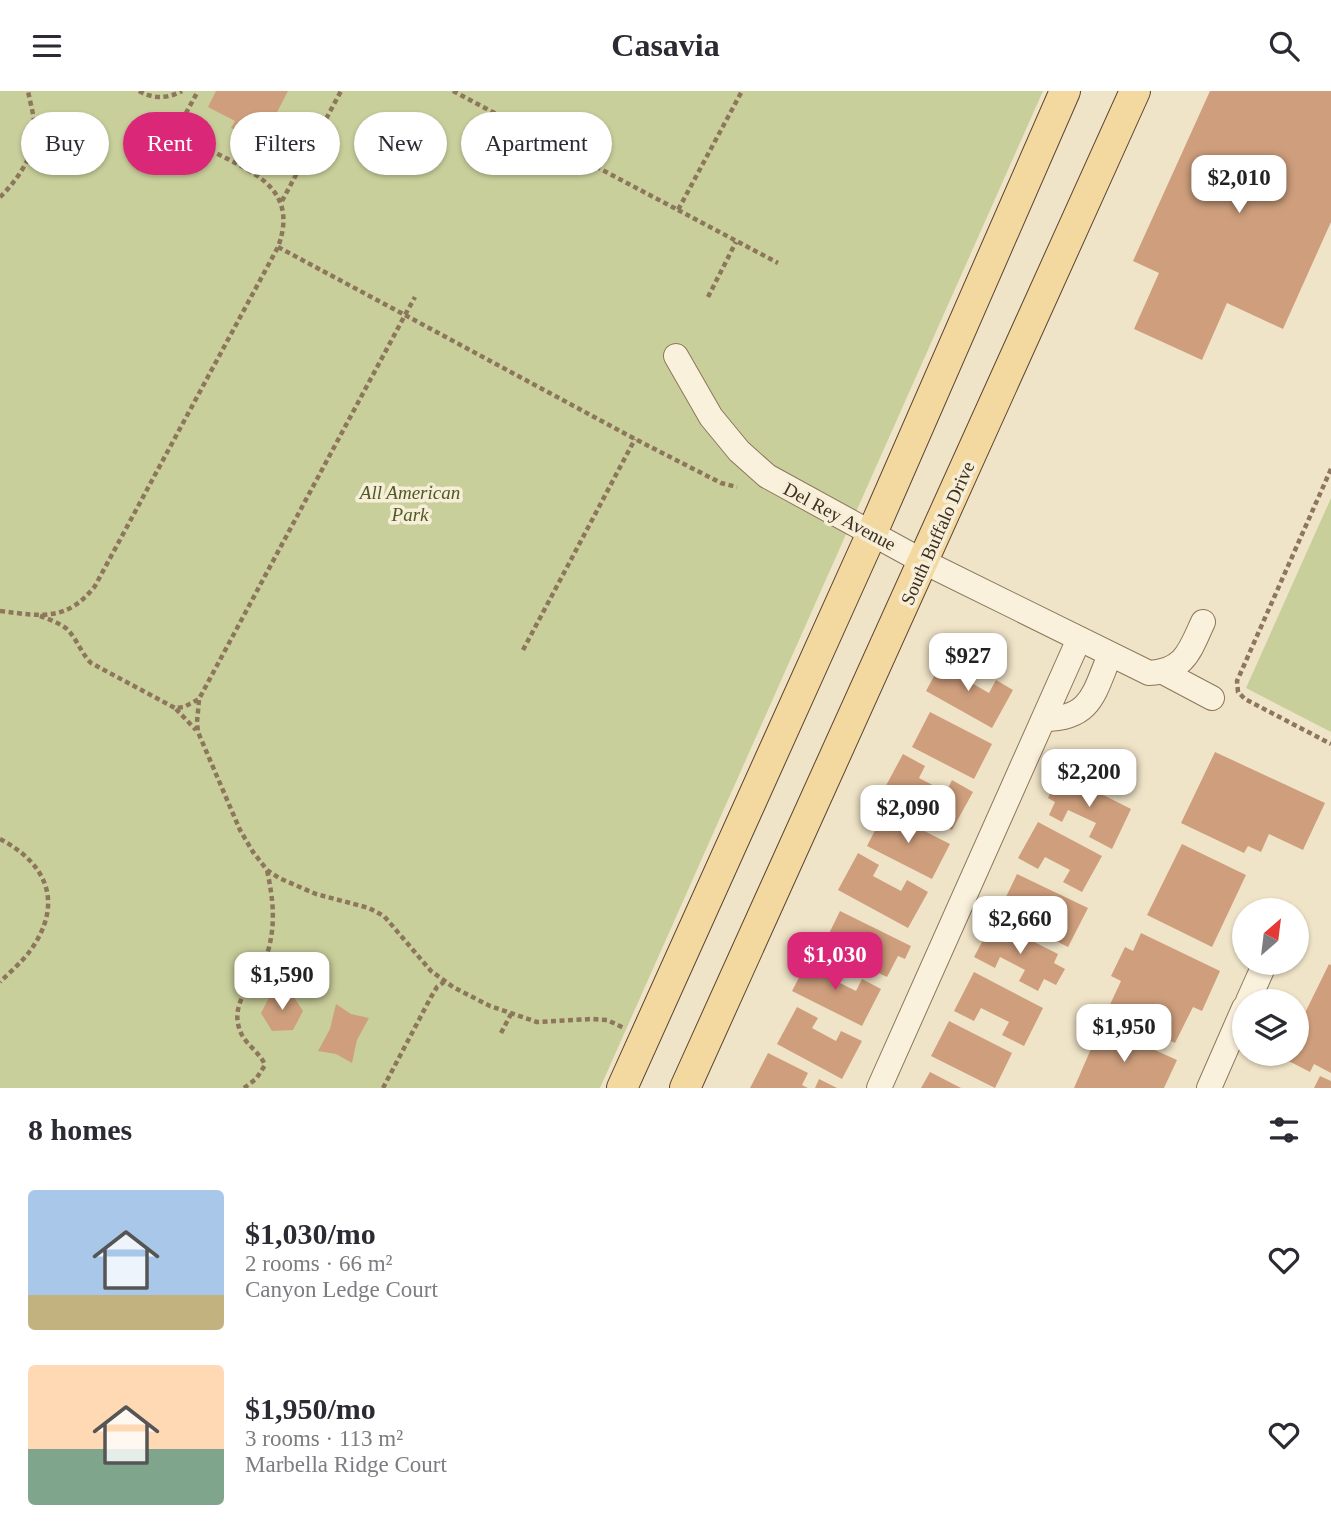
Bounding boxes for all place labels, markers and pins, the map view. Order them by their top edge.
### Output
pin: $2,010 [1182,155,1296,215]
pin: $927 [927,633,1009,693]
pin: $2,200 [1032,749,1146,809]
pin: $2,090 [851,785,965,845]
pin: $2,660 [963,897,1077,956]
pin: $1,030 [778,933,892,992]
pin: $1,590 [225,953,339,1012]
pin: $1,950 [1067,1005,1181,1064]

